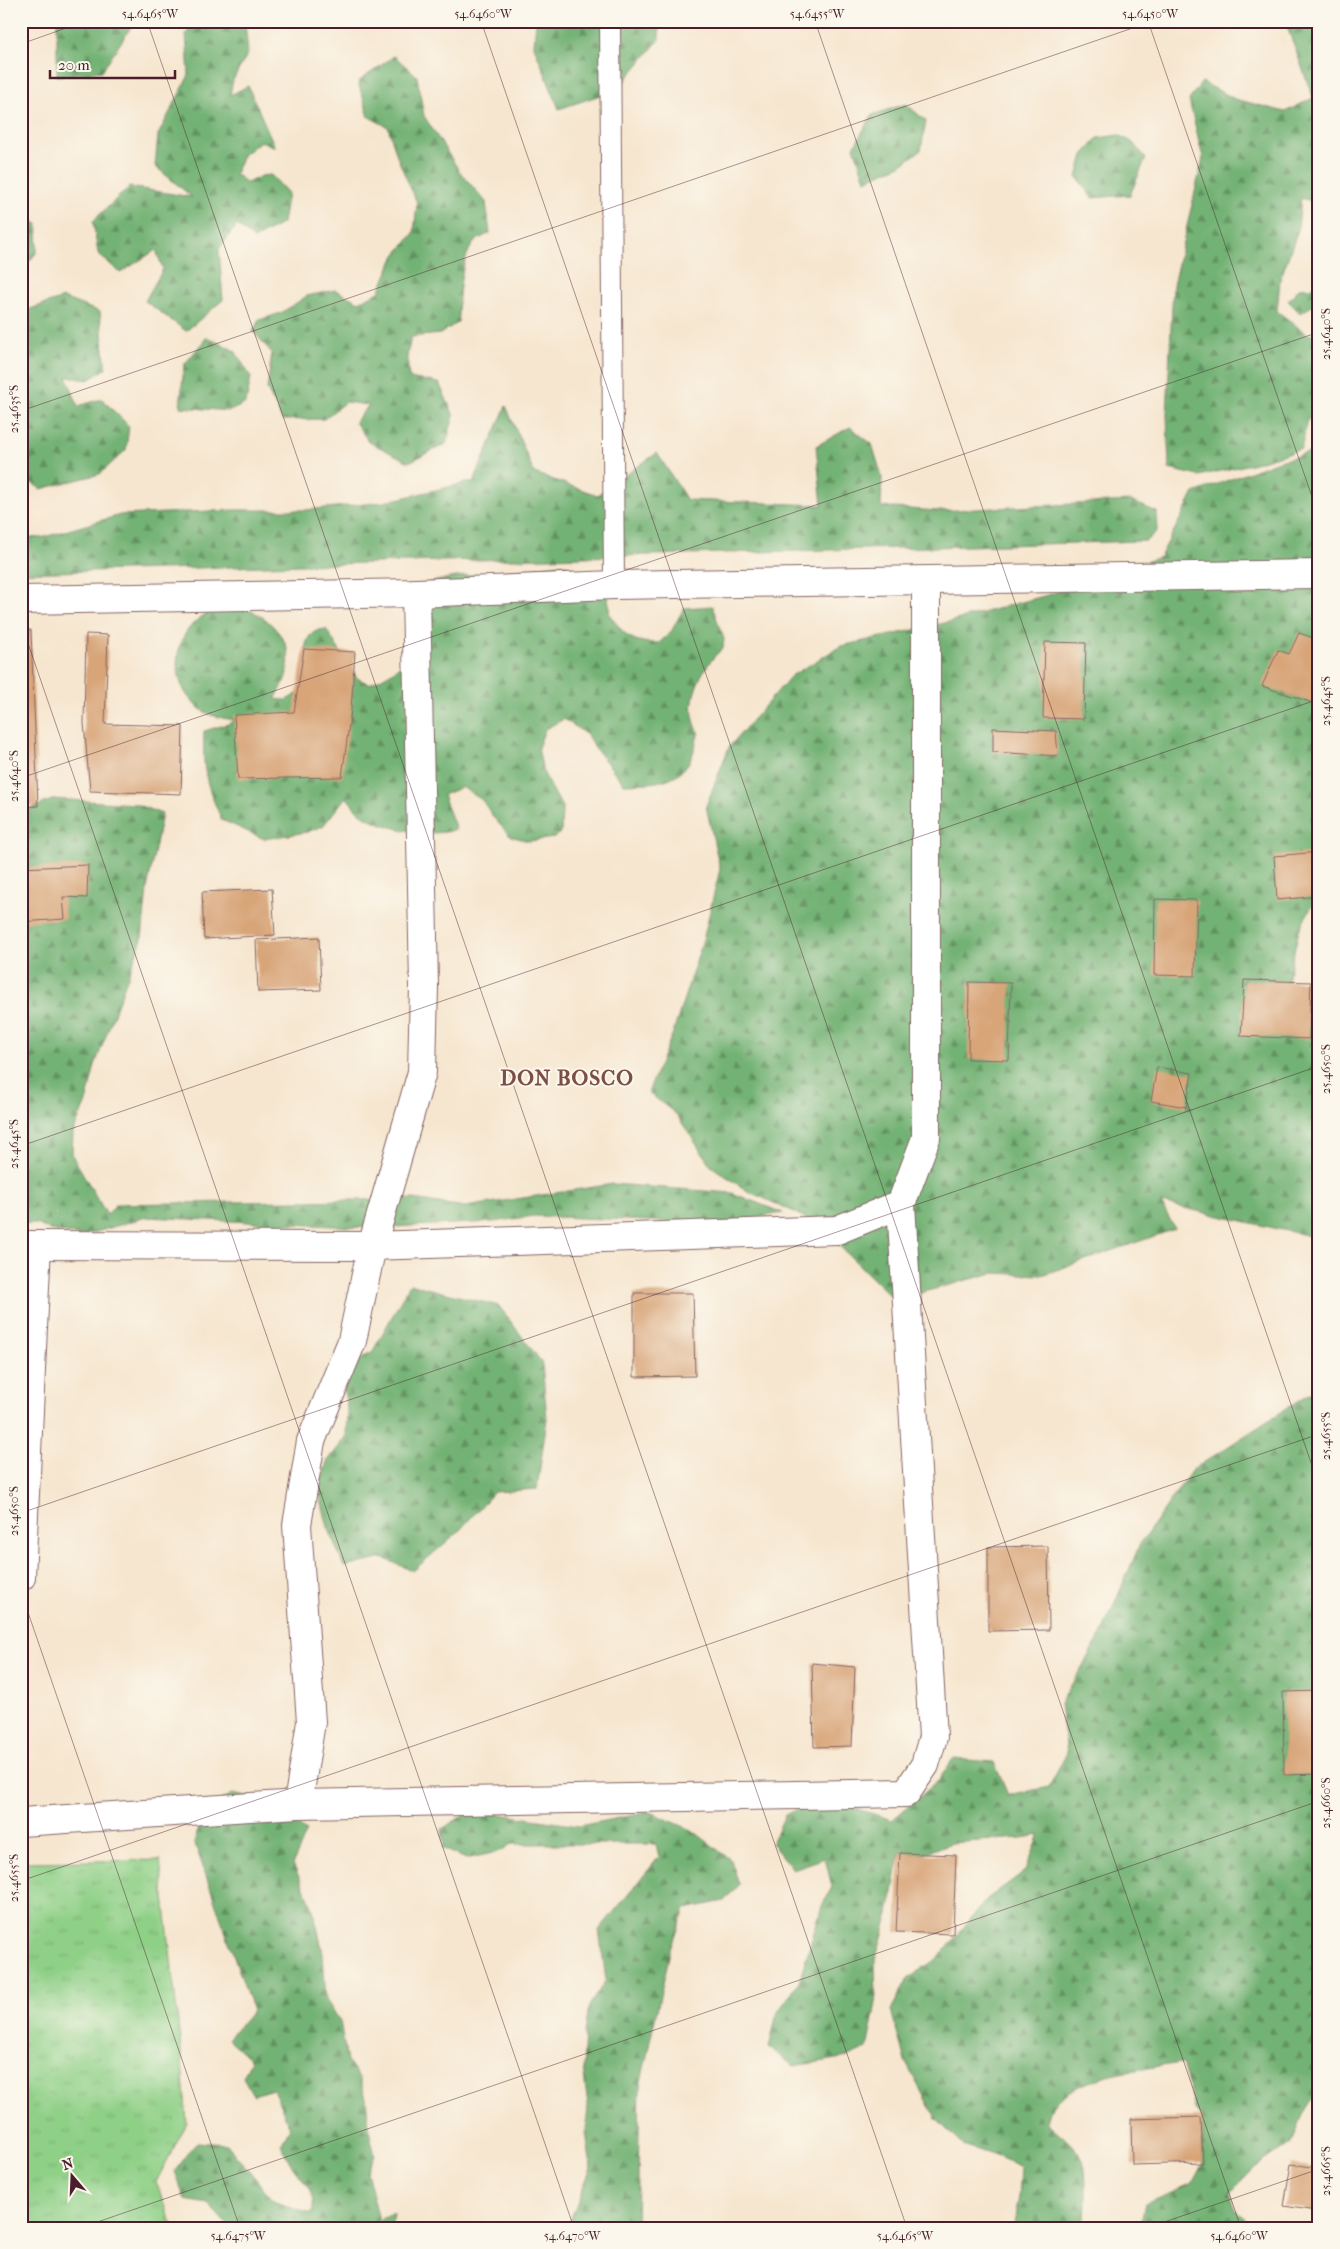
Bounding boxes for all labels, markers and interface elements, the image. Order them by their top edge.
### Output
text: 54.6465°W [122,7,179,21]
text: 54.6460°W [454,7,513,21]
text: 54.6455°W [790,7,846,21]
text: 54.6450°W [1122,7,1179,21]
scale bar [50,48,175,80]
text: 20 m [58,56,90,74]
text: 25.4640°S [1319,308,1333,360]
text: 25.4635°S [7,385,21,433]
text: 25.4645°S [1319,676,1333,726]
text: 25.4640°S [7,750,21,802]
text: 25.4650°S [1319,1044,1333,1094]
district label: DON BOSCO [500,1066,634,1090]
text: 25.4645°S [7,1119,21,1169]
text: 25.4655°S [1319,1412,1333,1460]
text: 25.4650°S [7,1486,21,1536]
text: 25.4660°S [1319,1777,1333,1829]
text: 25.4655°S [7,1854,21,1902]
text: 25.4665°S [1319,2146,1333,2196]
north arrow [48,2152,98,2202]
text: N [60,2154,76,2174]
text: 54.6475°W [210,2229,267,2243]
text: 54.6470°W [544,2229,602,2243]
text: 54.6465°W [877,2229,934,2243]
text: 54.6460°W [1210,2229,1269,2243]

